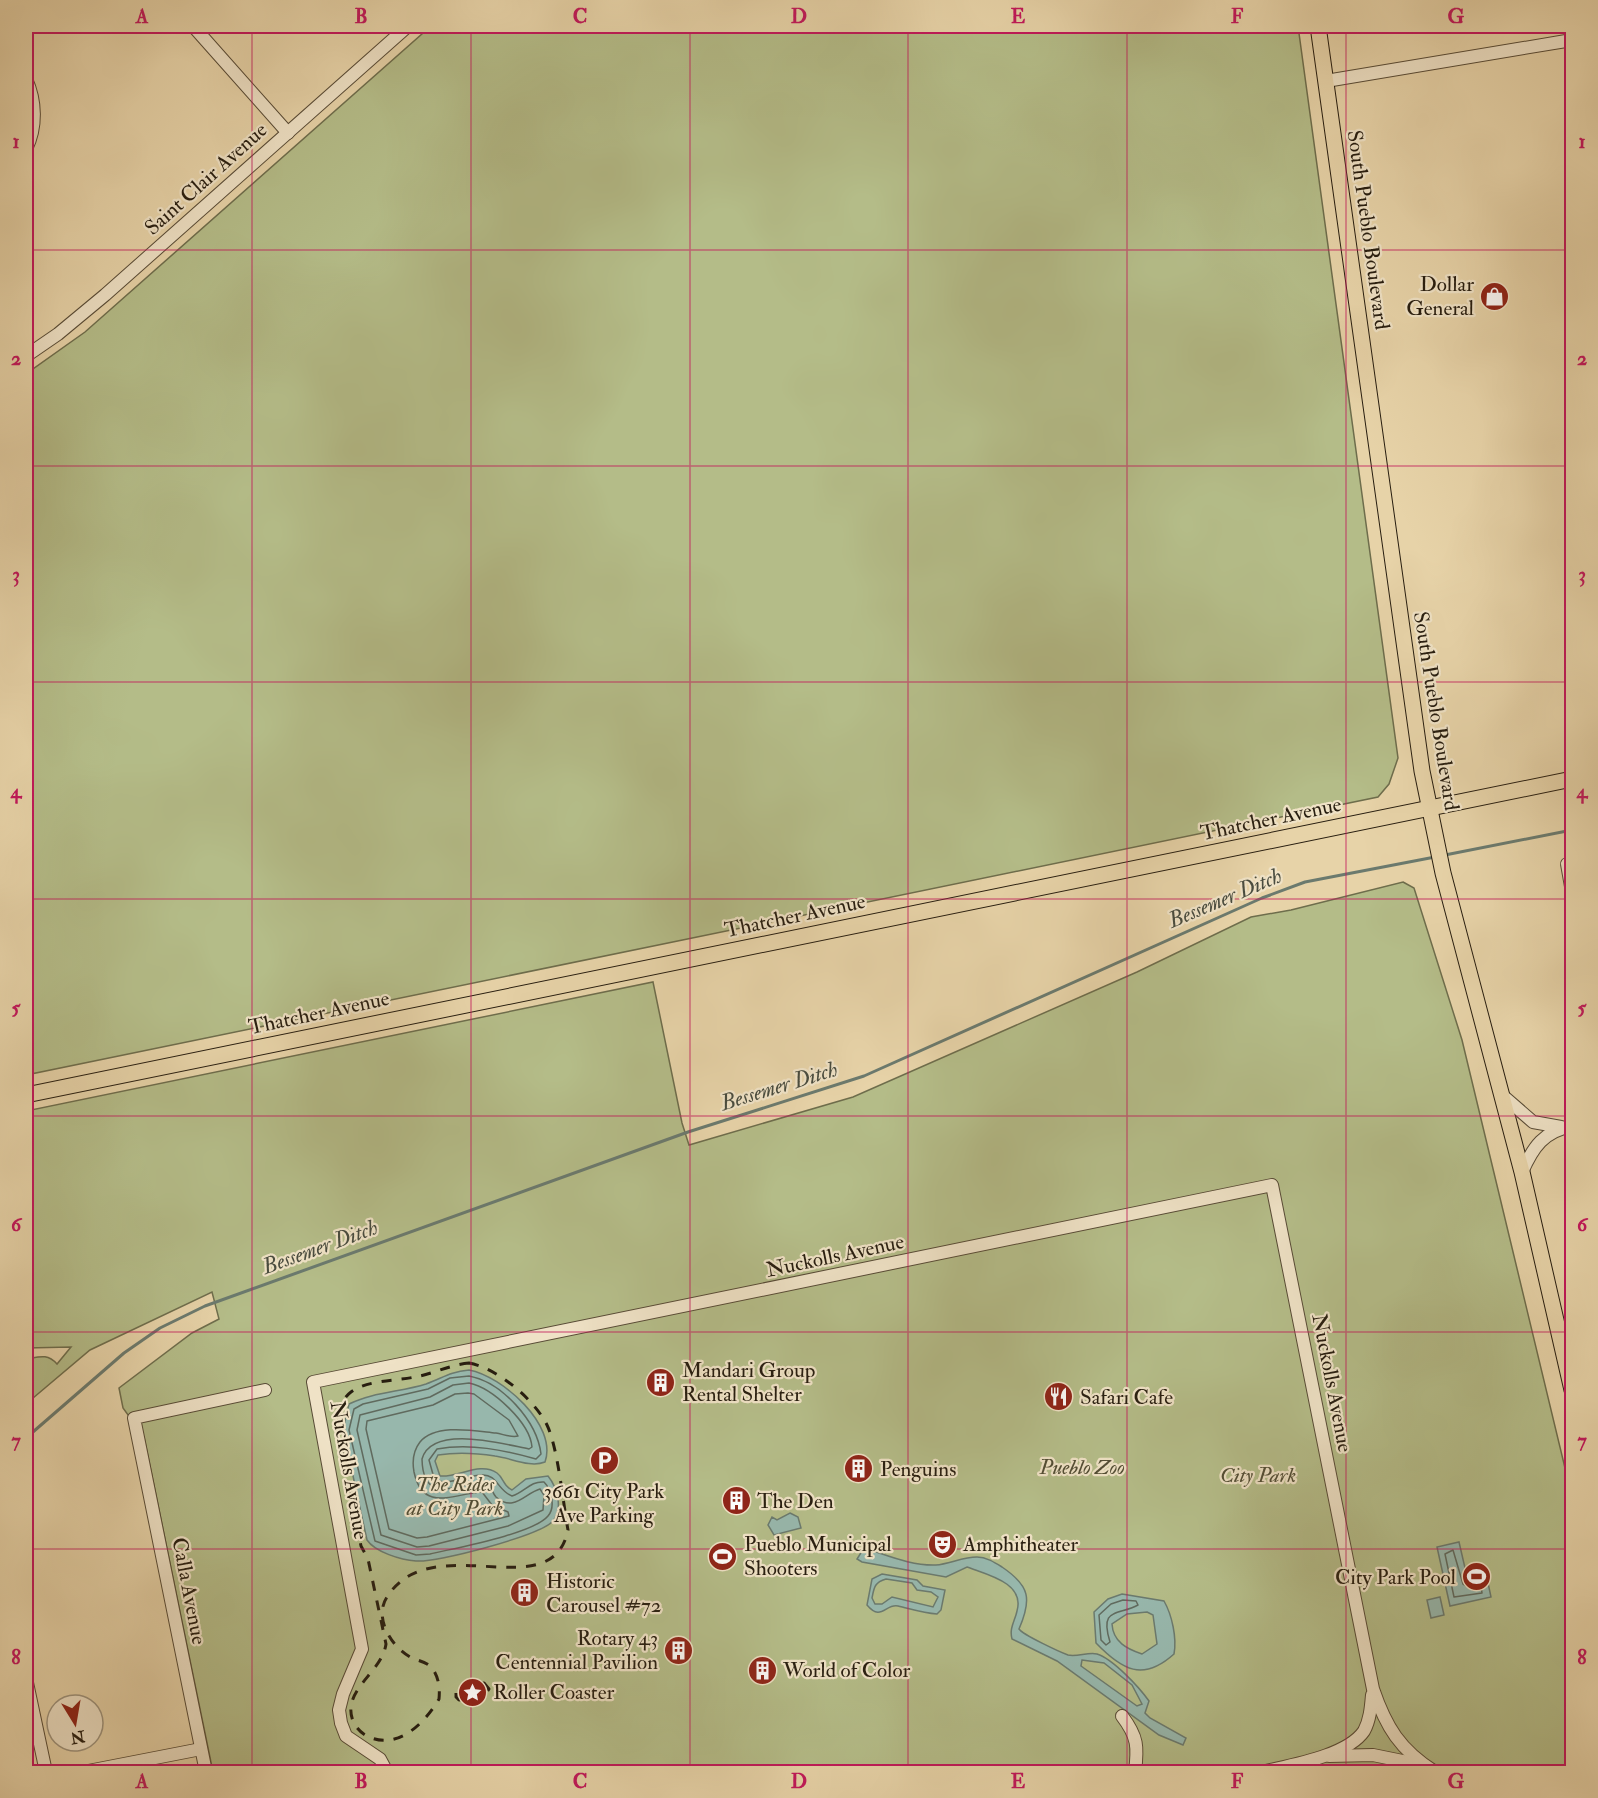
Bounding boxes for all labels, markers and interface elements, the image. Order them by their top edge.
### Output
text: A [135,4,149,29]
text: B [354,4,368,29]
text: C [573,4,587,29]
text: D [791,4,807,29]
text: E [1011,4,1026,29]
text: F [1231,4,1244,29]
text: G [1448,4,1465,29]
street label: Saint Clair Avenue [139,117,273,241]
street label: South Pueblo Boulevard [1341,128,1395,332]
text: 1 [12,129,20,154]
text: 1 [1578,129,1586,154]
place label: Dollar General [1406,271,1475,322]
shop icon: Dollar General [1479,280,1511,312]
text: 2 [11,346,21,371]
text: 2 [1577,346,1587,371]
text: 3 [12,562,20,587]
text: 3 [1578,562,1586,587]
street label: South Pueblo Boulevard [1407,610,1465,813]
text: 4 [10,779,23,804]
text: 4 [1576,779,1589,804]
street label: Thatcher Avenue [1198,791,1344,847]
water label: Bessemer Ditch [1163,861,1286,935]
street label: Thatcher Avenue [722,888,868,944]
street label: Thatcher Avenue [246,985,392,1041]
text: 5 [12,995,22,1020]
text: 5 [1578,995,1588,1020]
water label: Bessemer Ditch [716,1055,841,1117]
text: 6 [11,1212,23,1237]
text: 6 [1577,1212,1589,1237]
water label: Bessemer Ditch [257,1213,382,1281]
street label: Nuckolls Avenue [763,1228,907,1284]
street label: Nuckolls Avenue [1305,1311,1359,1455]
place label: Mandari Group Rental Shelter [682,1357,815,1408]
building icon: Mandari Group Rental Shelter [645,1366,677,1398]
restaurant icon: Safari Cafe [1043,1381,1075,1413]
place label: Safari Cafe [1080,1384,1173,1411]
street label: Nuckolls Avenue [324,1398,375,1542]
text: 7 [11,1428,21,1453]
text: 7 [1577,1428,1587,1453]
parking icon: 3661 City Park Ave Parking [588,1444,620,1476]
building icon: Penguins [843,1453,875,1485]
park label: Pueblo Zoo [1038,1454,1125,1481]
place label: Penguins [880,1456,956,1483]
park label: City Park [1220,1462,1296,1489]
park label: The Rides at City Park [406,1471,503,1522]
place label: 3661 City Park Ave Parking [544,1478,664,1529]
building icon: The Den [720,1485,752,1517]
place label: The Den [757,1488,834,1515]
theatre icon: Amphitheater [926,1528,958,1560]
place label: Pueblo Municipal Shooters [744,1531,892,1582]
place label: Amphitheater [962,1531,1078,1558]
street label: Calla Avenue [165,1535,213,1647]
sports icon: Pueblo Municipal Shooters [707,1540,739,1572]
sports icon: City Park Pool [1461,1561,1493,1593]
place label: City Park Pool [1335,1564,1457,1591]
place label: Historic Carousel #72 [546,1568,661,1619]
building icon: Historic Carousel #72 [509,1577,541,1609]
place label: Rotary 43 Centennial Pavilion [495,1625,658,1676]
building icon: Rotary 43 Centennial Pavilion [663,1634,695,1666]
text: 8 [11,1645,21,1670]
text: 8 [1577,1645,1587,1670]
building icon: World of Color [746,1654,778,1686]
place label: World of Color [782,1657,910,1684]
place icon: Roller Coaster [456,1676,488,1708]
place label: Roller Coaster [493,1679,614,1706]
north arrow [45,1693,105,1753]
text: N [68,1725,88,1748]
text: A [135,1769,149,1794]
text: B [354,1769,368,1794]
text: C [573,1769,587,1794]
text: D [791,1769,807,1794]
text: E [1011,1769,1026,1794]
text: F [1231,1769,1244,1794]
text: G [1448,1769,1465,1794]

